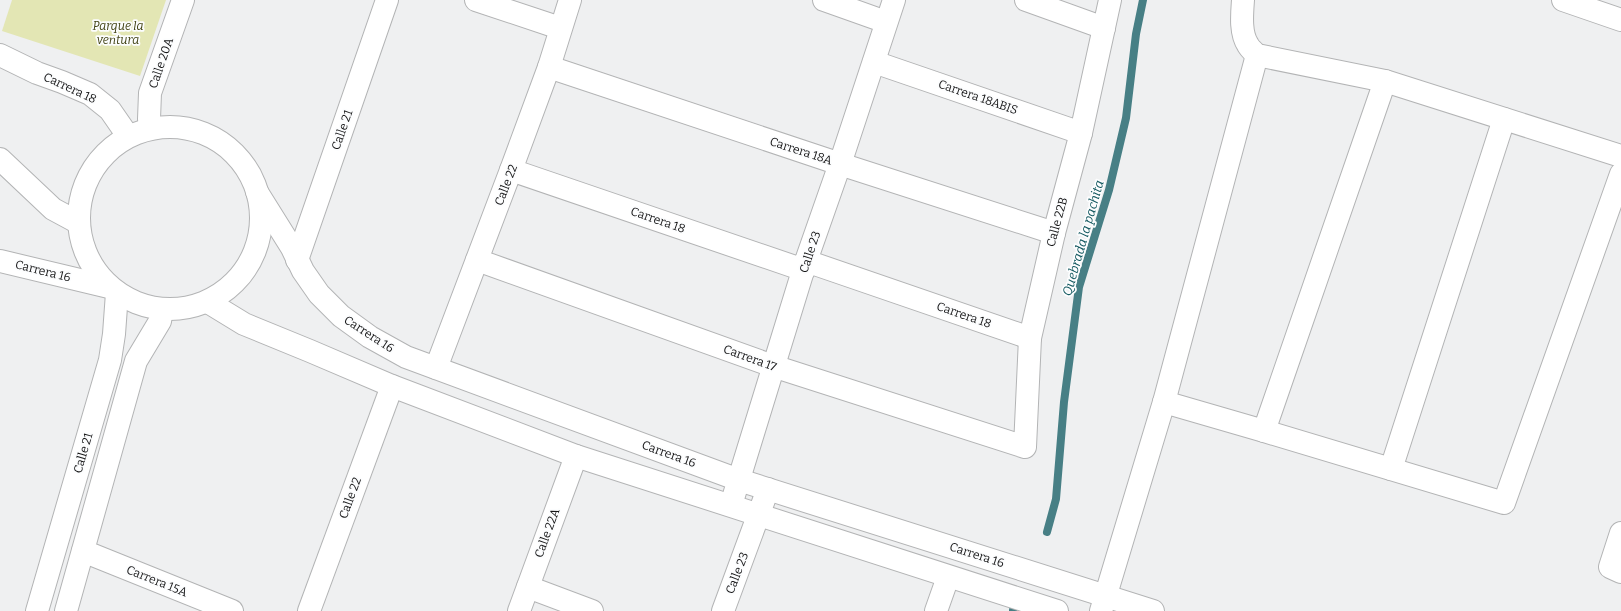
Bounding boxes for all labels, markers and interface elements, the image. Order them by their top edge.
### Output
park label: Parque la ventura [92,19,144,47]
street label: Calle 20A [146,35,176,90]
street label: Carrera 18 [41,70,99,106]
street label: Carrera 18ABIS [936,77,1020,117]
street label: Calle 21 [329,108,355,152]
street label: Carrera 18A [768,134,834,168]
street label: Calle 22 [492,162,520,208]
water label: Quebrada la pachita [1059,178,1107,298]
street label: Calle 22B [1044,196,1070,248]
street label: Carrera 18 [629,204,687,236]
street label: Calle 23 [797,229,823,275]
street label: Carrera 16 [14,257,72,285]
street label: Carrera 18 [935,299,993,331]
street label: Carrera 16 [341,313,397,355]
street label: Carrera 17 [722,342,778,374]
street label: Calle 21 [71,431,95,475]
street label: Carrera 16 [640,438,698,470]
street label: Calle 22 [336,475,364,521]
street label: Calle 22A [532,506,563,560]
street label: Carrera 16 [948,540,1006,570]
street label: Calle 23 [723,550,751,596]
street label: Carrera 15A [124,562,190,600]

